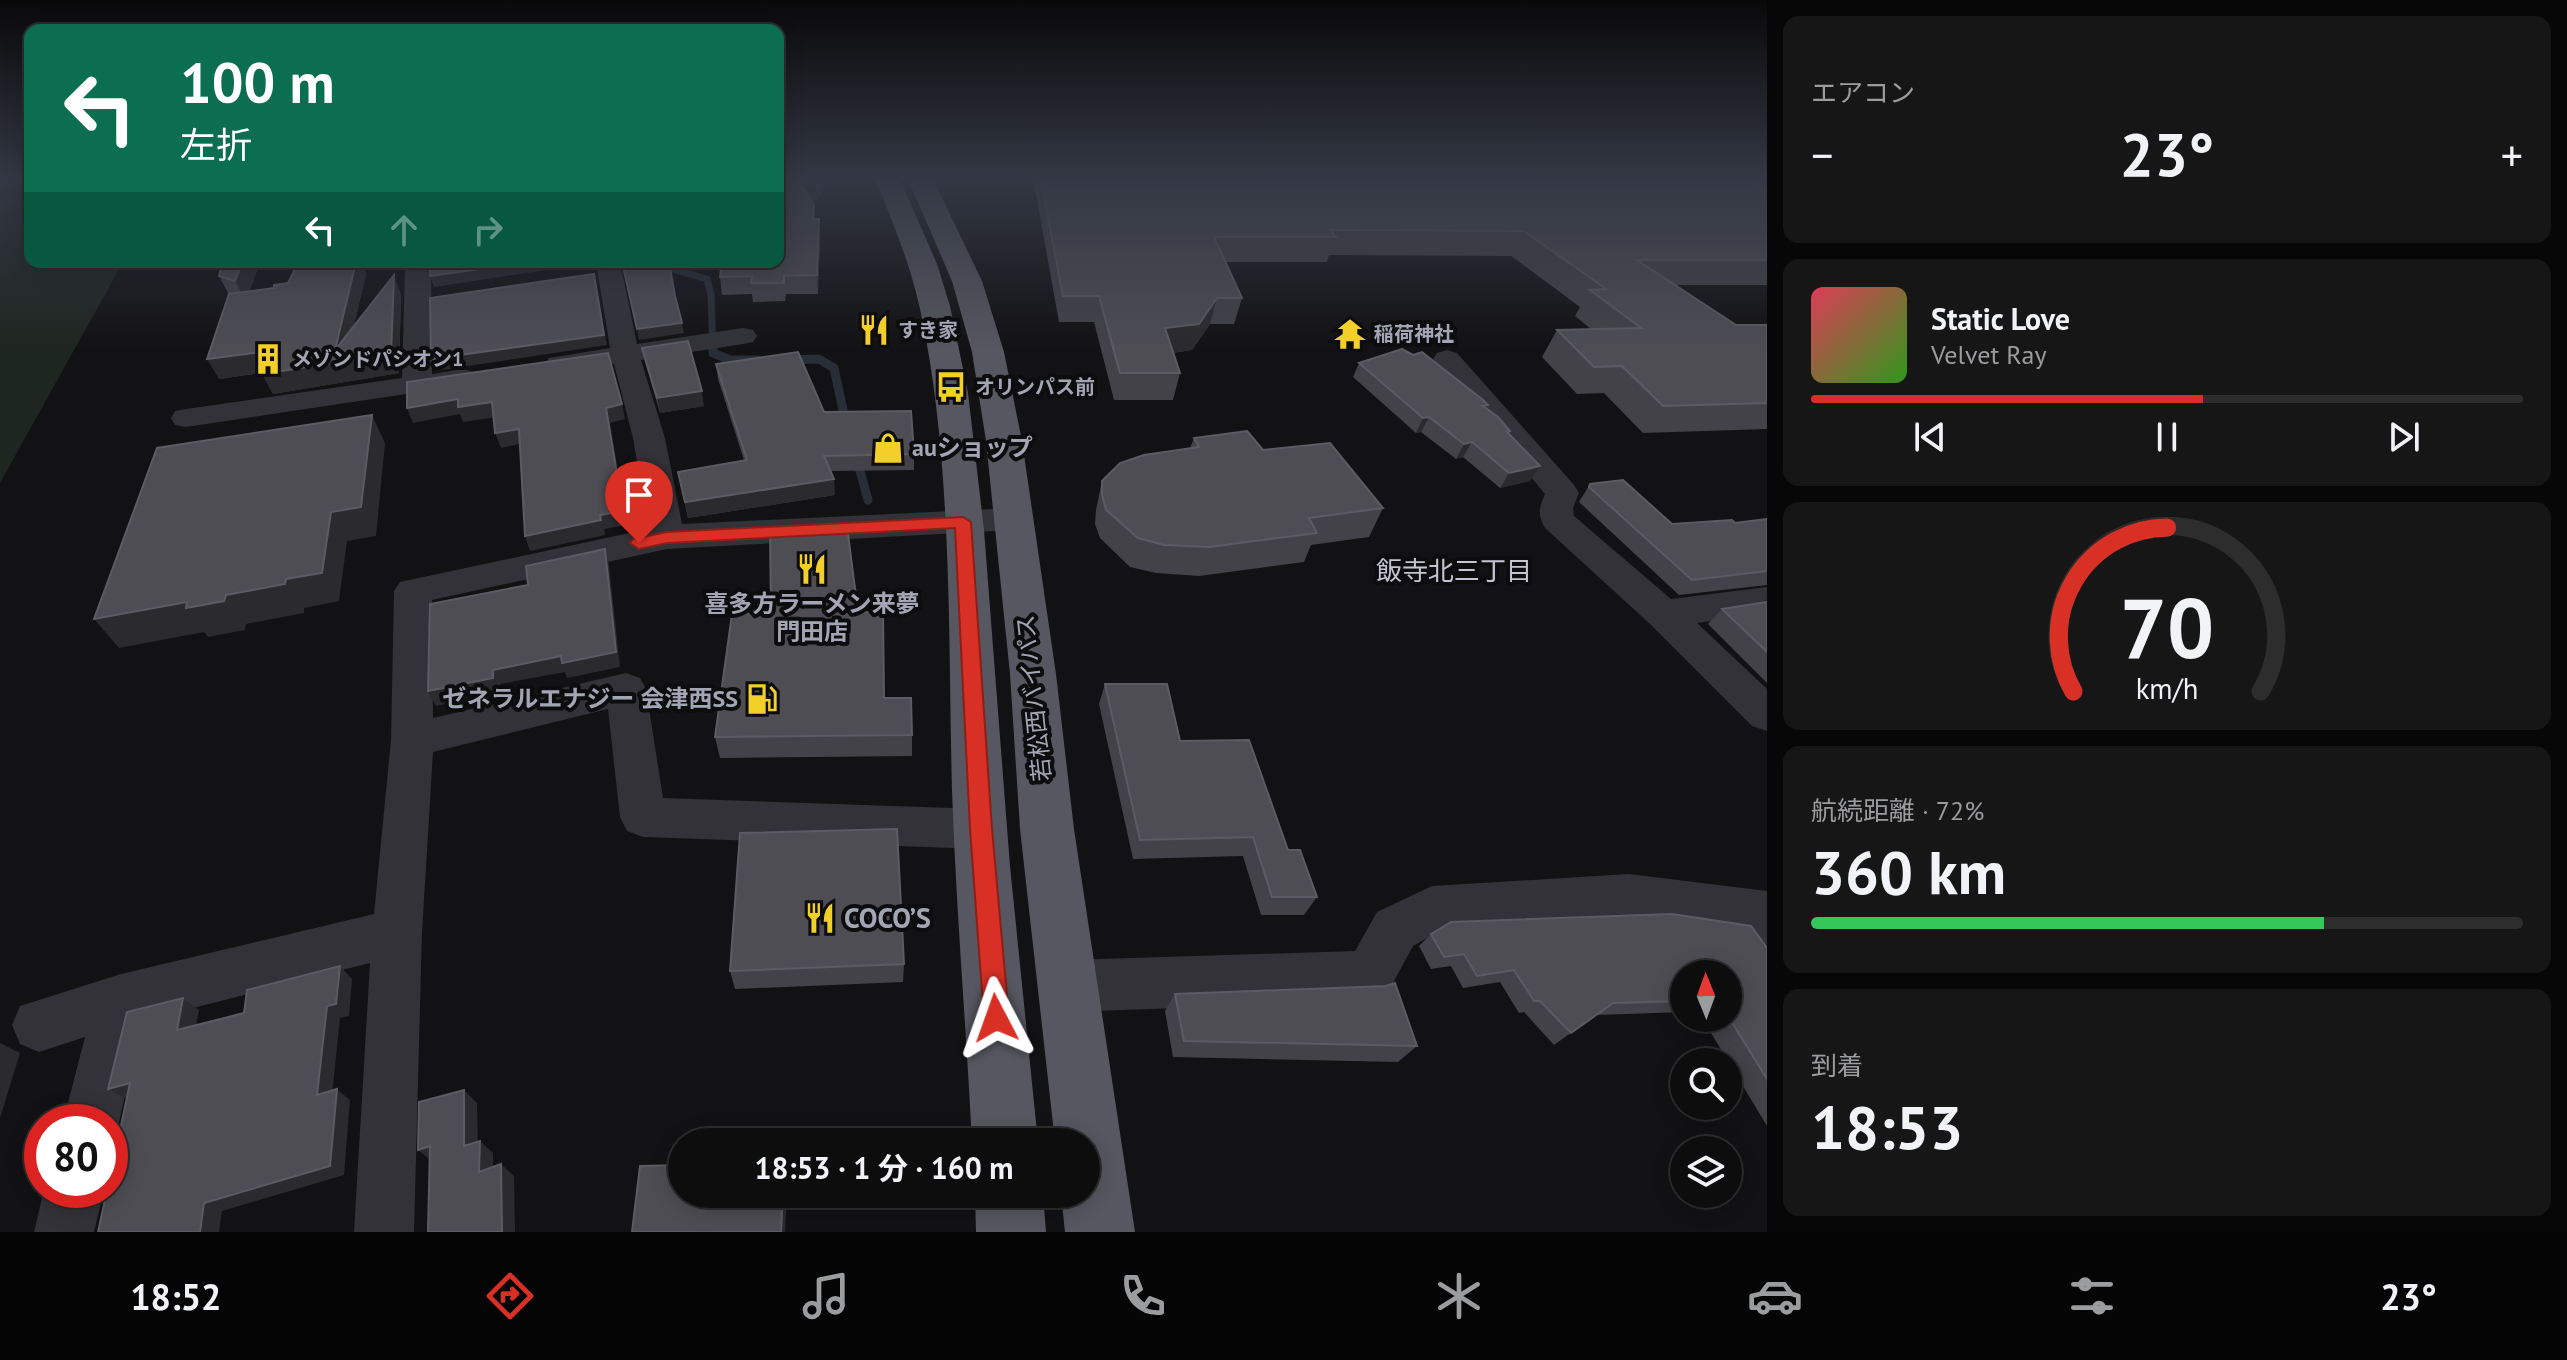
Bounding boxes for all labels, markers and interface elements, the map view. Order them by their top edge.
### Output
text: 100 m [180,46,335,118]
icon: left [48,56,152,160]
text: エアコン [1811,76,1915,109]
text: 23° [2120,115,2214,193]
text: 左折 [180,121,252,168]
text: − [1811,126,1833,183]
text: + [2501,126,2523,183]
icon: left [298,208,342,252]
icon: ahead [382,208,426,252]
icon: right [466,208,510,252]
text: Static Love [1931,299,2070,338]
restaurant icon: すき家 [857,313,891,347]
place label: すき家 [898,317,958,343]
temple icon: 稲荷神社 [1333,317,1367,351]
place label: 稲荷神社 [1374,321,1454,347]
text: Velvet Ray [1931,338,2047,371]
building icon: メゾンドパシオン1 [251,342,285,376]
place label: メゾンドパシオン1 [292,346,463,372]
bus stop icon: オリンパス前 [934,370,968,404]
place label: オリンパス前 [975,374,1095,400]
icon: previous [1908,415,1952,459]
icon: pause [2145,415,2189,459]
icon: next [2382,415,2426,459]
shop icon: auショップ [871,431,905,465]
place label: auショップ [912,432,1033,463]
pin [605,461,673,543]
icon: arrive [617,473,661,517]
restaurant icon: 喜多方ラーメン来夢 門田店 [795,552,829,586]
district label: 飯寺北三丁目 [1376,554,1532,587]
text: 70 [2120,573,2214,681]
place label: 喜多方ラーメン来夢 門田店 [704,588,920,647]
street label: 若松西バイパス [1009,613,1058,783]
text: km/h [2136,670,2198,707]
fuel station icon: ゼネラルエナジー 会津西SS [745,682,779,716]
place label: ゼネラルエナジー 会津西SS [442,683,738,714]
text: 航続距離 · 72% [1811,794,1984,827]
text: 360 km [1811,833,2006,911]
place label: COCO’S [844,899,931,936]
restaurant icon: COCO’S [803,901,837,935]
north arrow [1670,960,1742,1032]
map controls [1670,960,1742,1208]
position arrow [954,976,1038,1060]
button: search [1670,1048,1742,1120]
text: 到着 [1811,1049,1863,1082]
text: 18:53 [1811,1088,1963,1166]
speed limit sign: 80 [24,1104,128,1208]
button: layers [1670,1136,1742,1208]
text: 18:53 · 1 分 · 160 m [754,1148,1014,1187]
icon: directions [482,1268,538,1324]
icon: music [798,1268,854,1324]
icon: phone [1115,1268,1171,1324]
icon: climate [1431,1268,1487,1324]
icon: car [1747,1268,1803,1324]
icon: filters [2064,1268,2120,1324]
text: 18:52 [130,1273,222,1320]
text: 23° [2380,1273,2437,1320]

